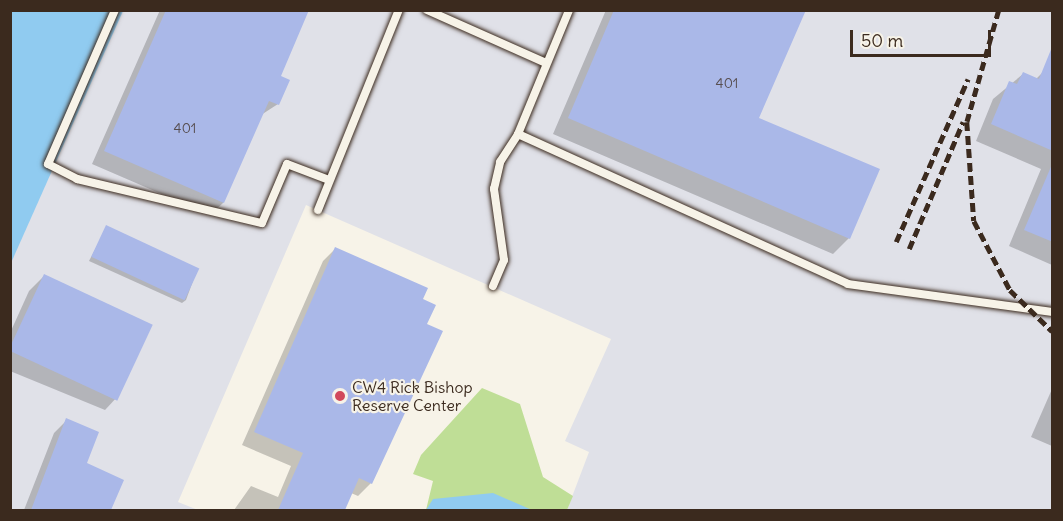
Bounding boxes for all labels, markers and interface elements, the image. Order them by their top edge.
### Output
scale bar [853,18,994,56]
text: 50 m [861,29,903,52]
house number: 401 [716,75,738,91]
house number: 401 [174,120,196,136]
place label: CW4 Rick Bishop Reserve Center [352,377,473,415]
marker: CW4 Rick Bishop Reserve Center [333,389,347,403]

